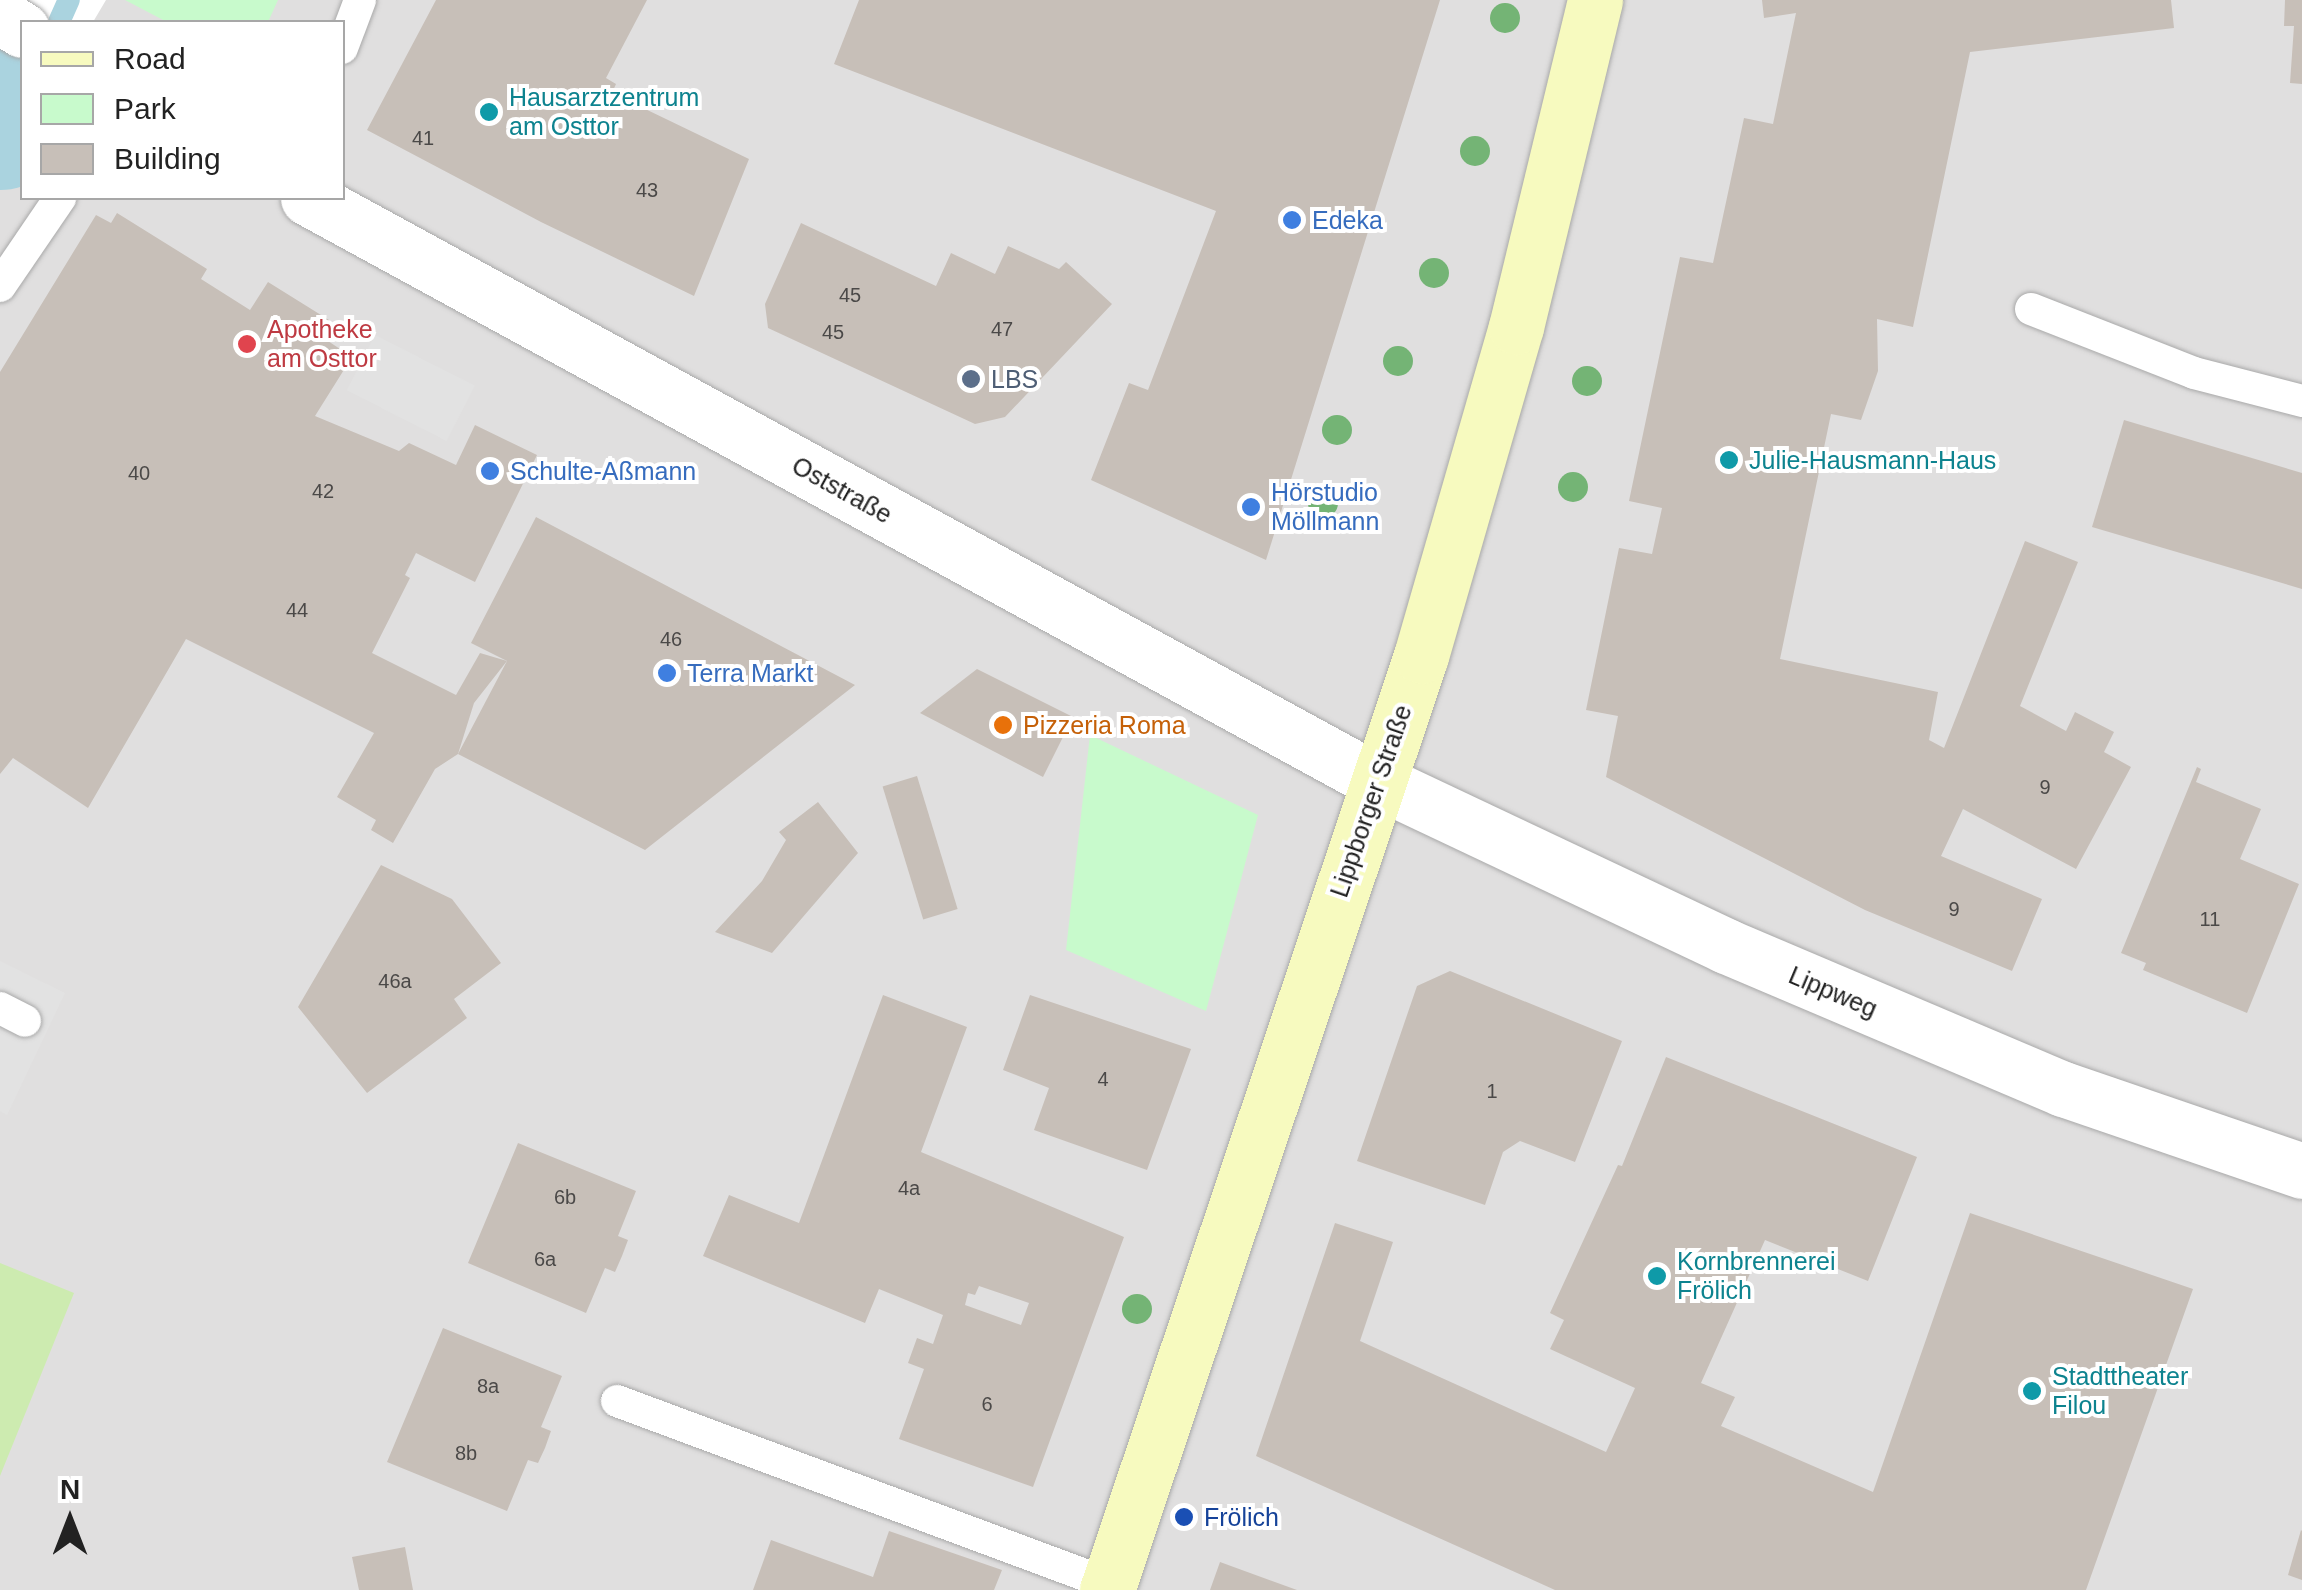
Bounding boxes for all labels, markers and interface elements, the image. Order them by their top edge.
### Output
legend [20,20,345,200]
text: Road [114,42,186,75]
place label: Hausarztzentrum am Osttor [509,83,699,142]
text: Park [114,92,176,125]
marker: Hausarztzentrum am Osttor [478,101,500,123]
house number: 41 [412,126,434,150]
text: Building [114,142,221,175]
house number: 43 [636,178,658,202]
place label: Edeka [1312,205,1383,235]
marker: Edeka [1281,209,1303,231]
house number: 45 [839,283,861,307]
place label: Apotheke am Osttor [267,315,377,374]
house number: 47 [991,317,1013,341]
house number: 45 [822,320,844,344]
marker: Apotheke am Osttor [236,333,258,355]
place label: LBS [991,364,1038,394]
marker: LBS [960,368,982,390]
place label: Julie-Hausmann-Haus [1749,445,1996,475]
marker: Julie-Hausmann-Haus [1718,449,1740,471]
street label: Oststraße [787,450,897,530]
place label: Schulte-Aßmann [510,456,696,486]
marker: Schulte-Aßmann [479,460,501,482]
house number: 40 [128,461,150,485]
place label: Hörstudio Möllmann [1271,478,1379,537]
house number: 42 [312,479,334,503]
marker: Hörstudio Möllmann [1240,496,1262,518]
house number: 44 [286,598,308,622]
house number: 46 [660,627,682,651]
place label: Terra Markt [687,658,813,688]
marker: Terra Markt [656,662,678,684]
street label: Lippborger Straße [1324,701,1418,901]
place label: Pizzeria Roma [1023,710,1186,740]
marker: Pizzeria Roma [992,714,1014,736]
house number: 9 [2039,775,2051,799]
house number: 9 [1948,897,1960,921]
house number: 11 [2200,907,2220,931]
street label: Lippweg [1784,960,1882,1024]
house number: 46a [378,969,412,993]
house number: 4 [1097,1067,1109,1091]
house number: 1 [1486,1079,1498,1103]
house number: 4a [898,1176,920,1200]
house number: 6b [554,1185,576,1209]
house number: 6a [534,1247,556,1271]
place label: Kornbrennerei Frölich [1677,1247,1835,1306]
marker: Kornbrennerei Frölich [1646,1265,1668,1287]
place label: Stadttheater Filou [2052,1362,2188,1421]
house number: 8a [477,1374,499,1398]
marker: Stadttheater Filou [2021,1380,2043,1402]
house number: 6 [981,1392,993,1416]
house number: 8b [455,1441,477,1465]
north arrow [20,1470,120,1570]
text: N [60,1474,80,1505]
place label: Frölich [1204,1502,1279,1532]
marker: Frölich [1173,1506,1195,1528]

